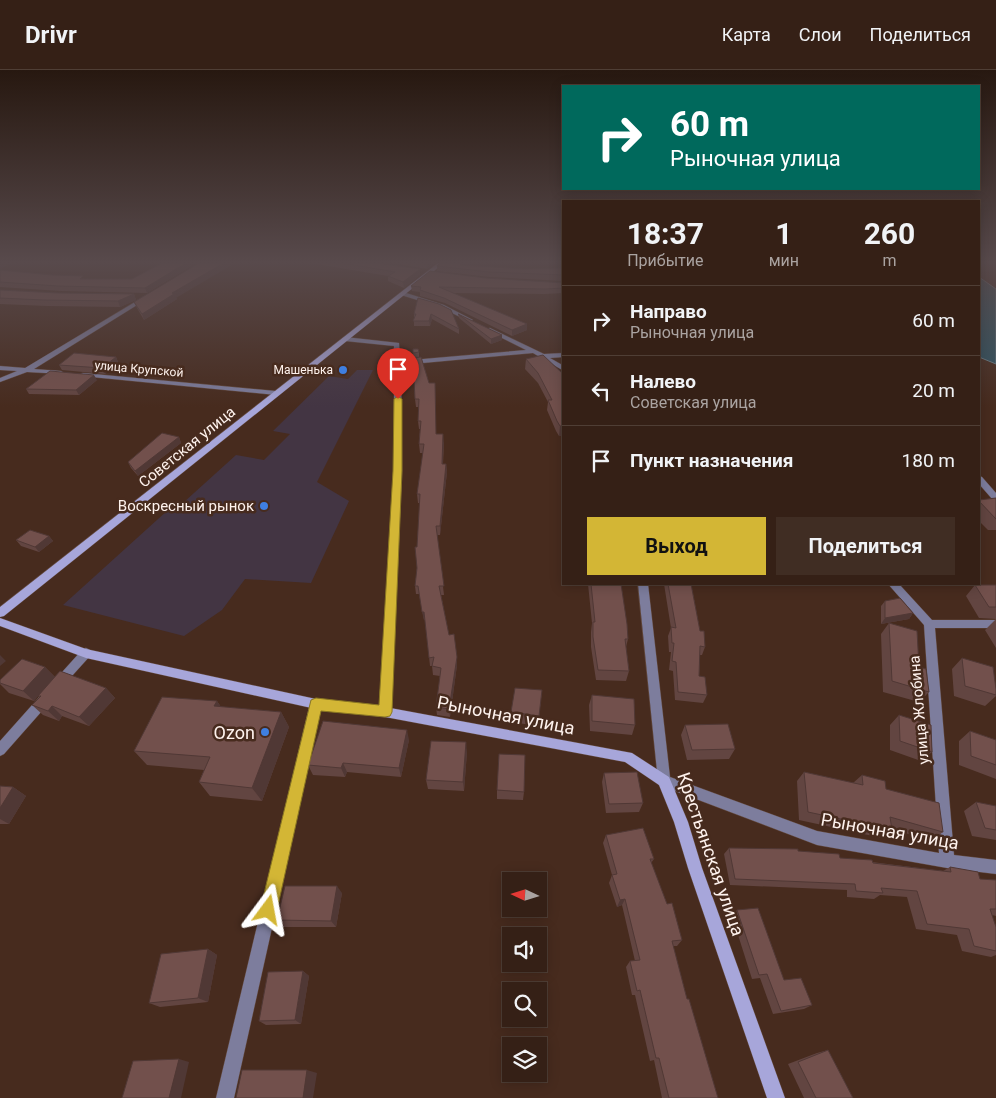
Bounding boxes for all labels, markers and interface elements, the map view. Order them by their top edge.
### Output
text: Drivr [25,21,77,49]
text: Карта [722,24,771,45]
text: Слои [799,24,842,45]
text: Поделиться [870,24,971,45]
text: 60 m [670,104,749,145]
icon: right [587,105,652,170]
text: Рыночная улица [670,146,841,171]
text: 18:37 [627,216,704,251]
text: 1 [775,216,792,251]
text: 260 [864,216,915,251]
text: Прибытие [627,251,703,270]
text: мин [769,251,799,270]
text: m [882,251,896,270]
text: Направо [630,300,707,323]
icon: right [587,307,615,335]
text: 60 m [912,309,955,332]
text: Рыночная улица [630,323,754,342]
pin [377,348,419,399]
icon: arrive [384,355,412,383]
street label: улица Крупской [94,358,184,380]
place label: Машенька [273,363,333,377]
marker: Машенька [337,364,349,376]
text: Налево [630,370,696,393]
icon: left [587,377,615,405]
text: 20 m [912,379,955,402]
text: Советская улица [630,393,757,412]
street label: Советская улица [135,403,239,491]
icon: arrive [587,447,615,475]
text: Пункт назначения [630,449,793,472]
text: 180 m [902,449,955,472]
place label: Воскресный рынок [118,497,254,515]
marker: Воскресный рынок [258,500,270,512]
button: Выход [587,517,766,575]
button: Поделиться [776,517,955,575]
street label: улица Жлобина [905,655,933,765]
street label: Рыночная улица [435,691,577,739]
place label: Ozon [214,722,255,743]
marker: Ozon [259,726,271,738]
street label: Крестьянская улица [673,769,749,939]
street label: Рыночная улица [819,809,961,853]
north arrow [502,872,548,918]
map controls [502,872,547,1082]
position arrow [241,883,293,935]
button: sound [502,927,547,972]
button: search [502,982,547,1027]
button: layers [502,1037,547,1082]

